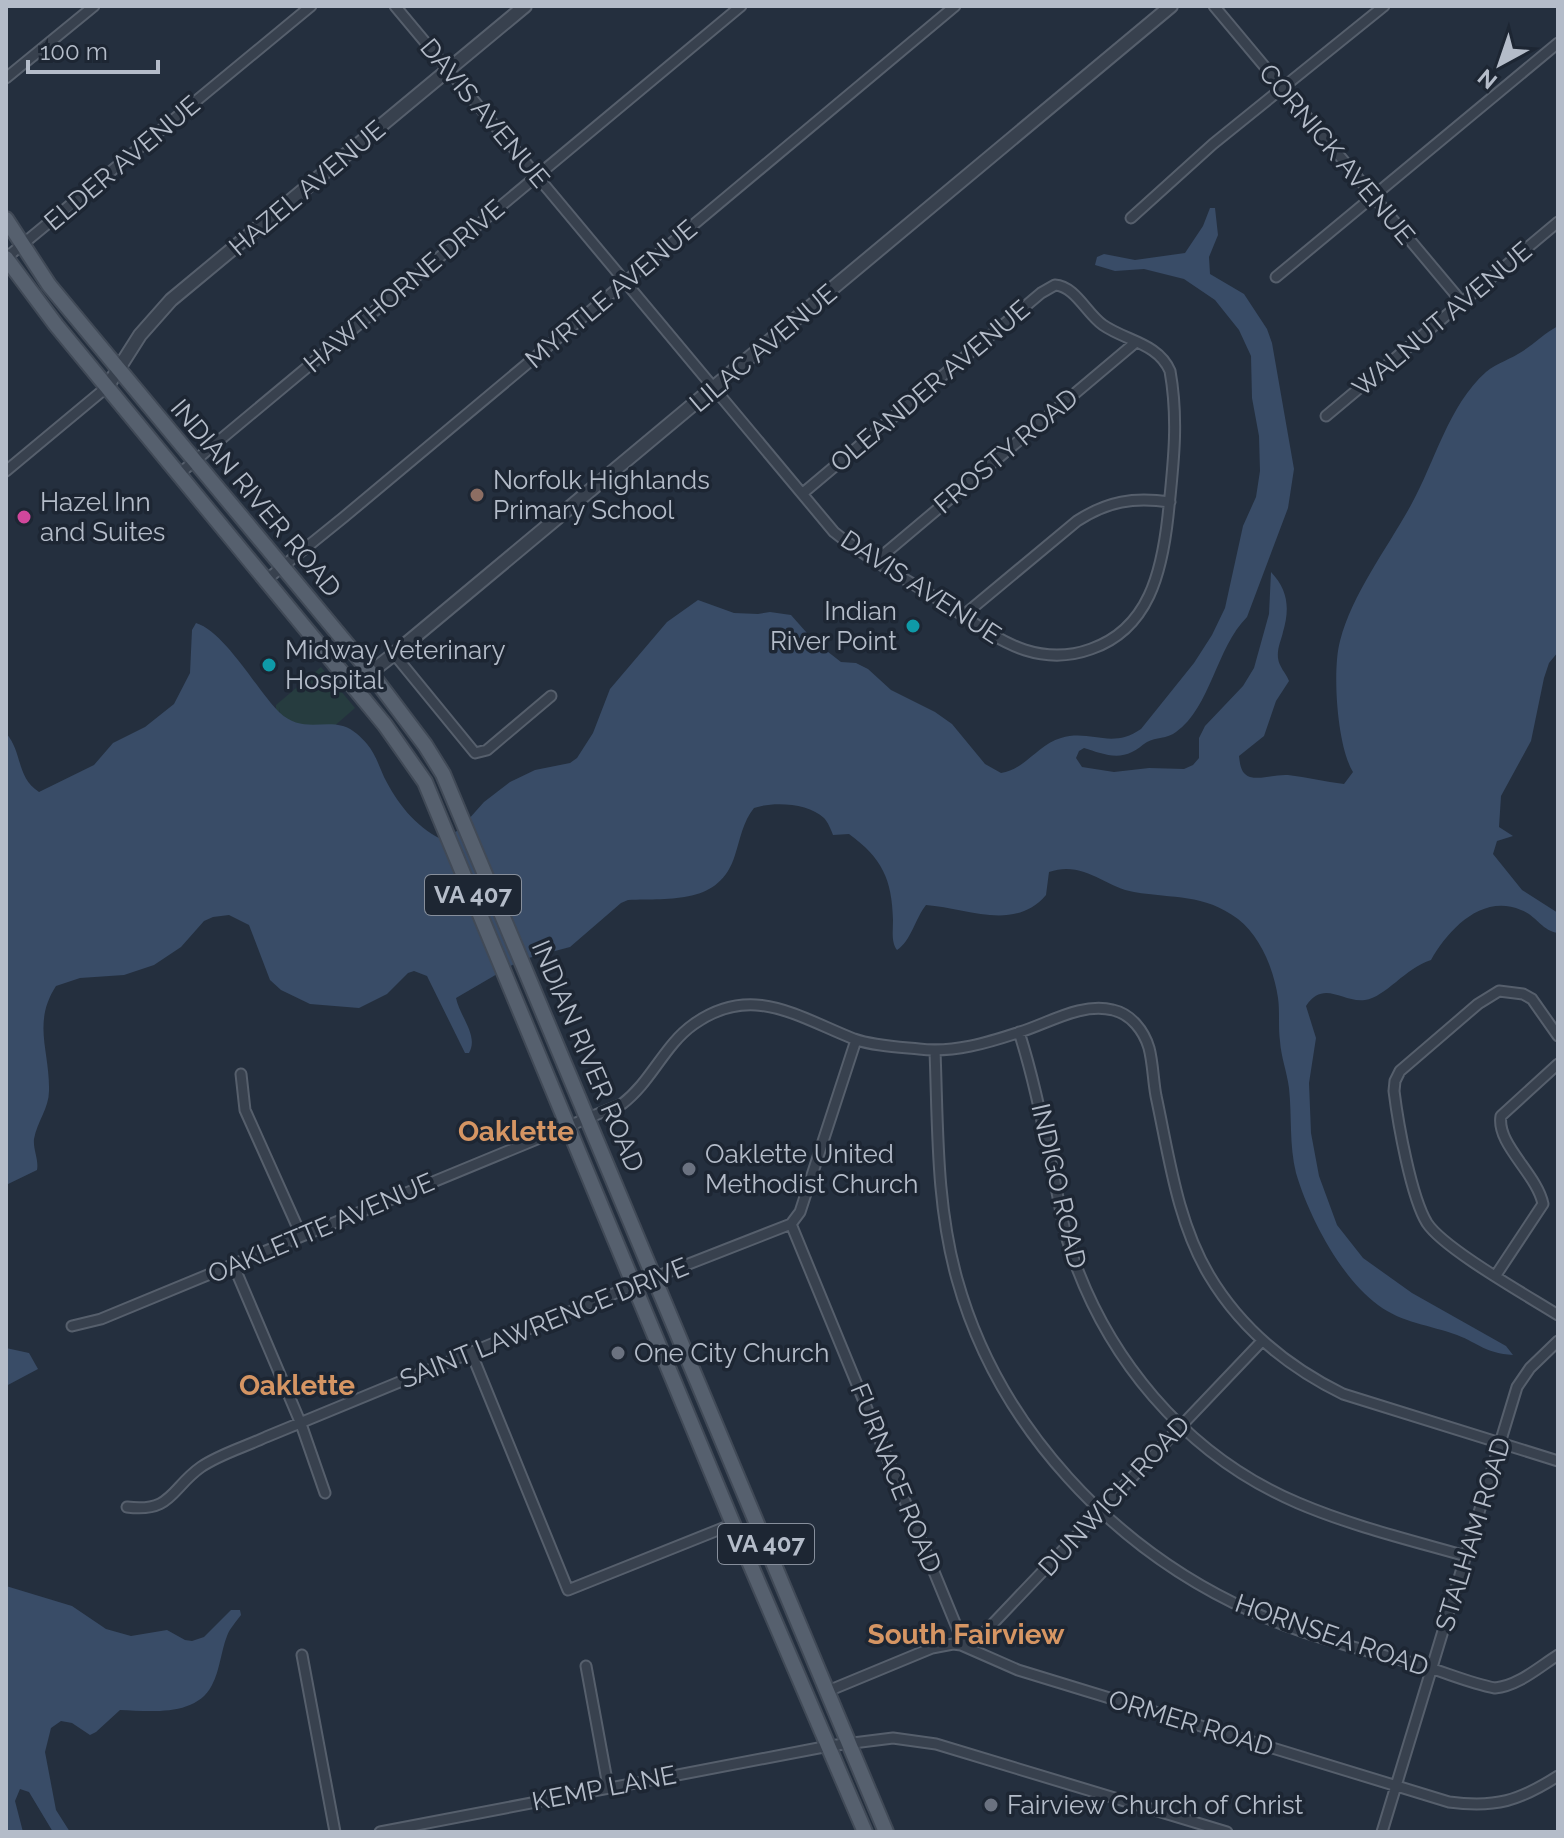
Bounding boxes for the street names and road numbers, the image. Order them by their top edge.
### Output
street label: DAVIS AVENUE [414,33,556,193]
street label: CORNICK AVENUE [1253,58,1421,250]
street label: ELDER AVENUE [38,89,206,237]
street label: HAZEL AVENUE [223,114,391,262]
street label: HAWTHORNE DRIVE [298,194,510,378]
street label: MYRTLE AVENUE [519,214,703,374]
street label: WALNUT AVENUE [1347,235,1537,403]
street label: LILAC AVENUE [683,278,843,418]
street label: OLEANDER AVENUE [824,294,1036,478]
street label: FROSTY ROAD [928,382,1084,520]
street label: INDIAN RIVER ROAD [165,393,347,603]
street label: DAVIS AVENUE [835,524,1007,650]
road number: VA 407 [425,875,521,915]
street label: INDIAN RIVER ROAD [526,936,650,1176]
street label: INDIGO ROAD [1025,1101,1093,1271]
street label: OAKLETTE AVENUE [203,1167,439,1289]
street label: SAINT LAWRENCE DRIVE [395,1251,693,1395]
street label: FURNACE ROAD [844,1379,948,1577]
street label: DUNWICH ROAD [1032,1410,1196,1582]
street label: STALHAM ROAD [1429,1434,1517,1634]
road number: VA 407 [718,1524,814,1564]
street label: HORNSEA ROAD [1231,1588,1433,1682]
street label: ORMER ROAD [1105,1684,1277,1762]
street label: KEMP LANE [529,1759,679,1817]

